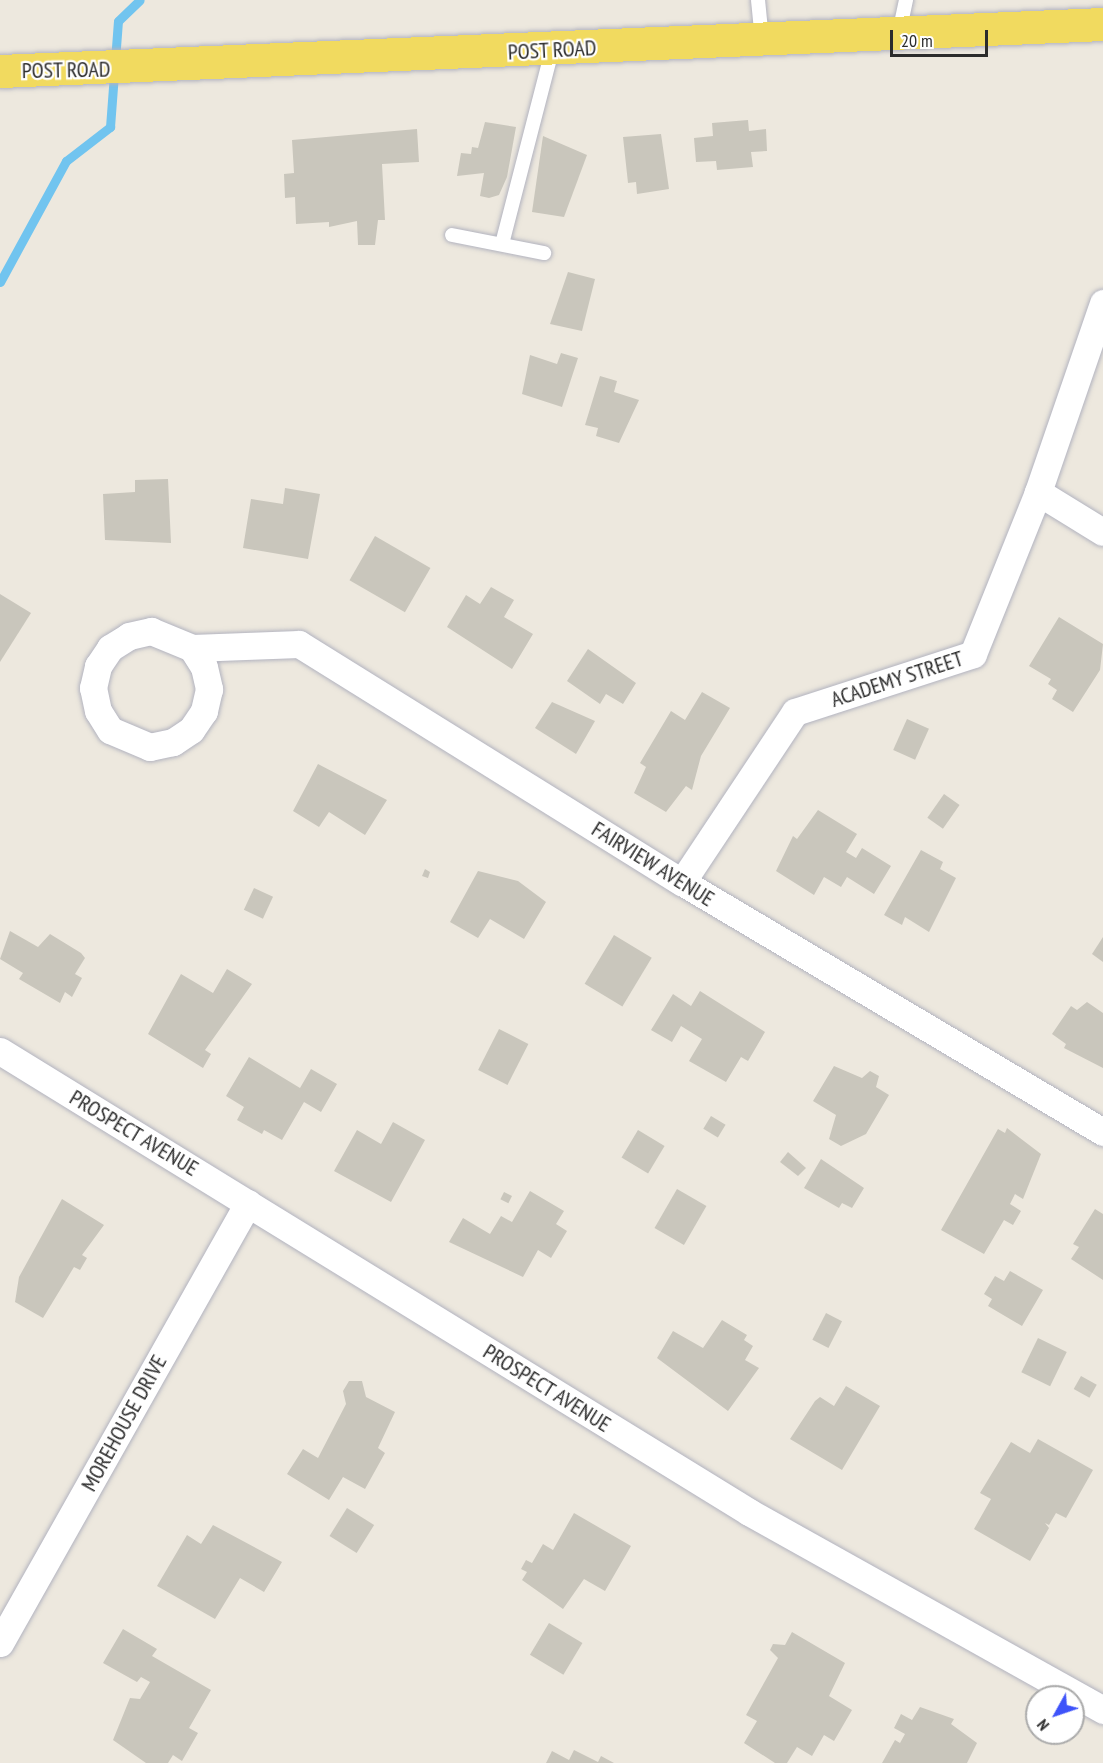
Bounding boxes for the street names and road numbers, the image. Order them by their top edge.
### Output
street label: POST ROAD [507,34,597,66]
street label: POST ROAD [21,56,111,84]
street label: ACADEMY STREET [827,645,967,713]
street label: FAIRVIEW AVENUE [586,816,720,912]
street label: PROSPECT AVENUE [64,1084,204,1182]
street label: PROSPECT AVENUE [478,1338,616,1438]
street label: MOREHOUSE DRIVE [76,1350,172,1496]

